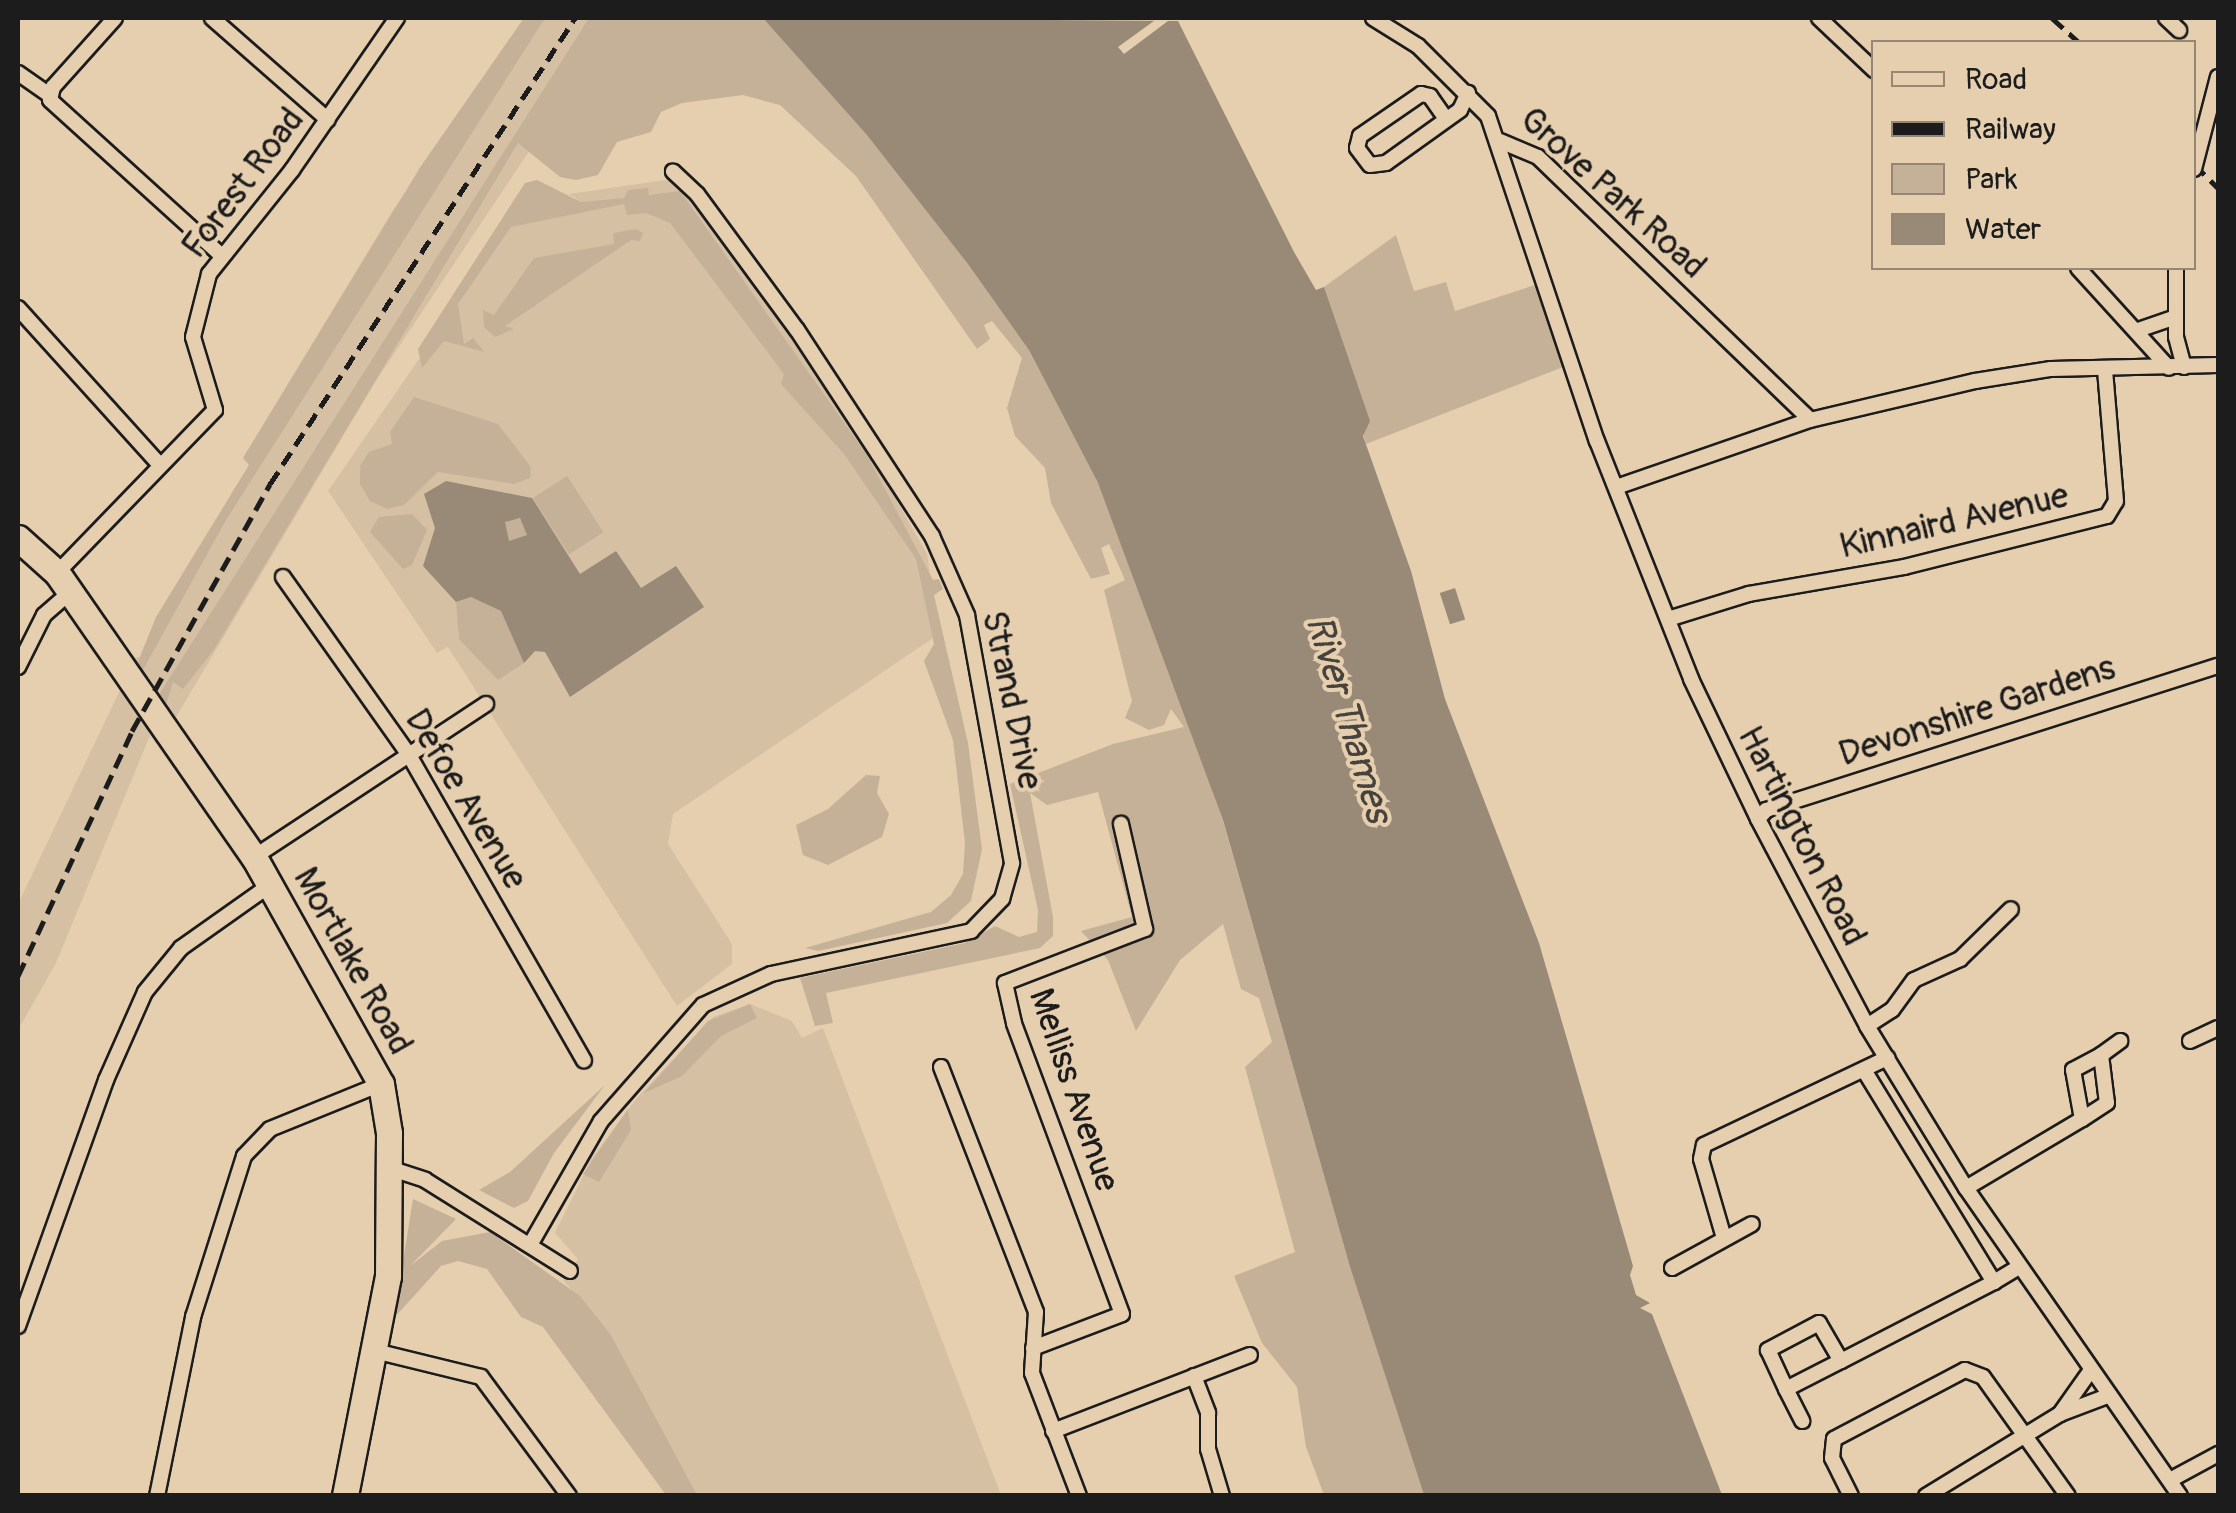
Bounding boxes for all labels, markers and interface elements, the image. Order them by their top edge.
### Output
legend [1871,40,2196,270]
text: Road [1965,61,2027,98]
street label: Grove Park Road [1511,99,1715,287]
street label: Forest Road [173,100,313,266]
text: Railway [1965,111,2056,148]
text: Park [1965,161,2018,198]
text: Water [1965,211,2041,248]
street label: Kinnaird Avenue [1836,474,2072,568]
street label: Strand Drive [973,607,1051,793]
water label: River Thames [1295,610,1401,828]
street label: Devonshire Gardens [1834,647,2120,775]
street label: Defoe Avenue [396,701,536,897]
street label: Hartington Road [1729,719,1875,953]
street label: Mortlake Road [284,860,422,1062]
street label: Melliss Avenue [1020,983,1128,1197]

